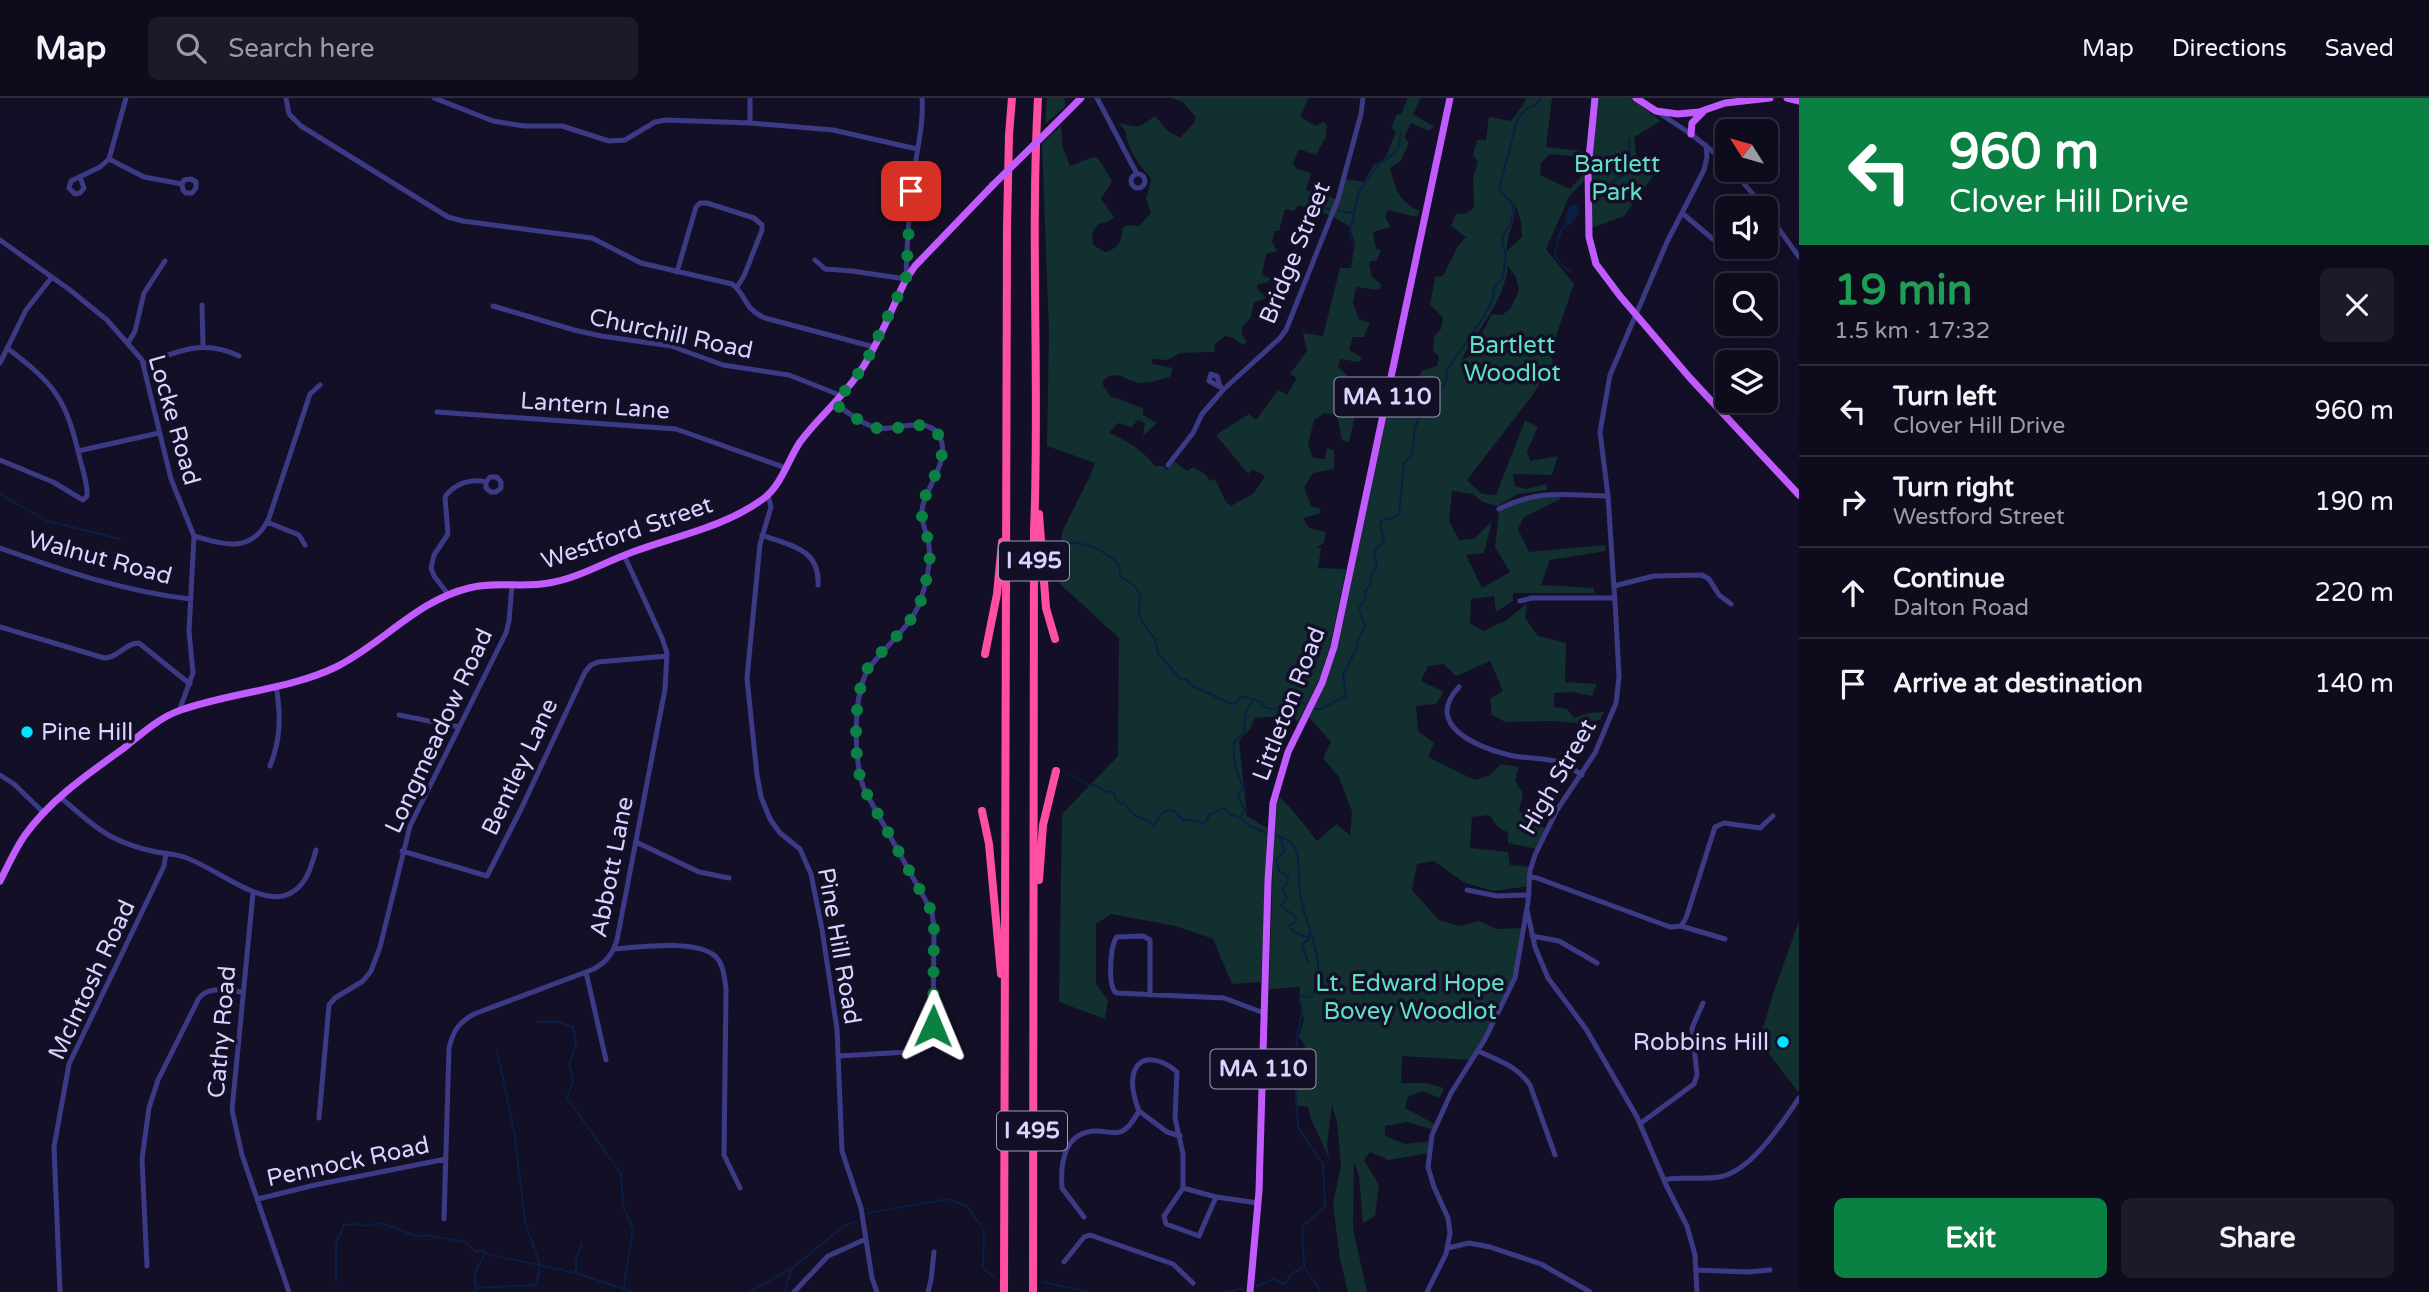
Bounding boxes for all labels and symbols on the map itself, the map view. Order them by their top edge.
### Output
north arrow [1715,119,1778,182]
park label: Bartlett Park [1574,150,1660,207]
pin [881,161,941,221]
street label: Bridge Street [1253,178,1337,328]
street label: Churchill Road [587,303,755,365]
park label: Bartlett Woodlot [1463,331,1561,388]
street label: Locke Road [142,351,206,489]
road number: MA 110 [1334,378,1440,416]
street label: Lantern Lane [519,386,671,426]
street label: Westford Street [538,490,716,576]
street label: Walnut Road [25,525,175,591]
road number: I 495 [999,542,1069,580]
street label: Littleton Road [1246,623,1332,785]
street label: Longmeadow Road [379,624,499,838]
street label: Bentley Lane [476,694,564,840]
street label: High Street [1513,714,1603,840]
place label: Pine Hill [41,718,133,747]
marker: Pine Hill [19,724,35,740]
street label: Abbott Lane [584,794,640,940]
street label: Pine Hill Road [811,865,867,1027]
street label: McIntosh Road [42,896,142,1064]
street label: Cathy Road [202,965,242,1099]
park label: Lt. Edward Hope Bovey Woodlot [1315,969,1505,1026]
position arrow [896,989,970,1063]
place label: Robbins Hill [1633,1028,1769,1057]
marker: Robbins Hill [1775,1034,1791,1050]
road number: MA 110 [1210,1050,1316,1088]
road number: I 495 [997,1112,1067,1150]
street label: Pennock Road [264,1131,432,1193]

